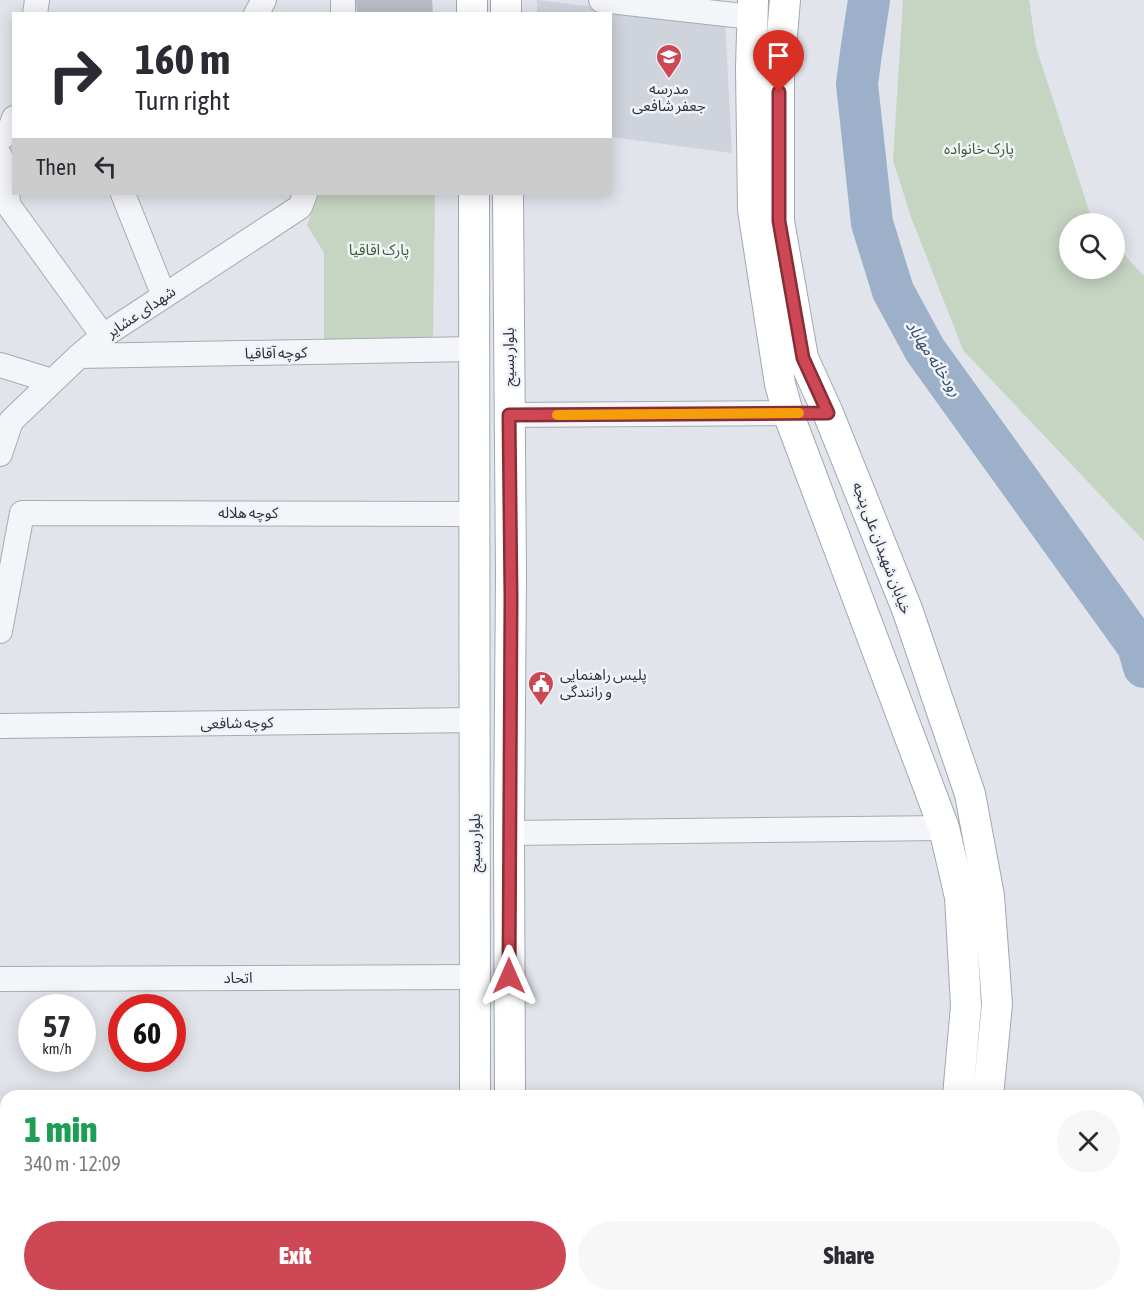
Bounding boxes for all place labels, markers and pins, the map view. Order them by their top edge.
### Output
pin [753,30,804,92]
school or university icon: مدرسه جعفر شافعی [654,42,684,80]
place label: مدرسه جعفر شافعی [632,80,706,115]
place label: پلیس راهنمایی و رانندگی [560,666,647,701]
public building icon: پلیس راهنمایی و رانندگی [526,669,556,707]

